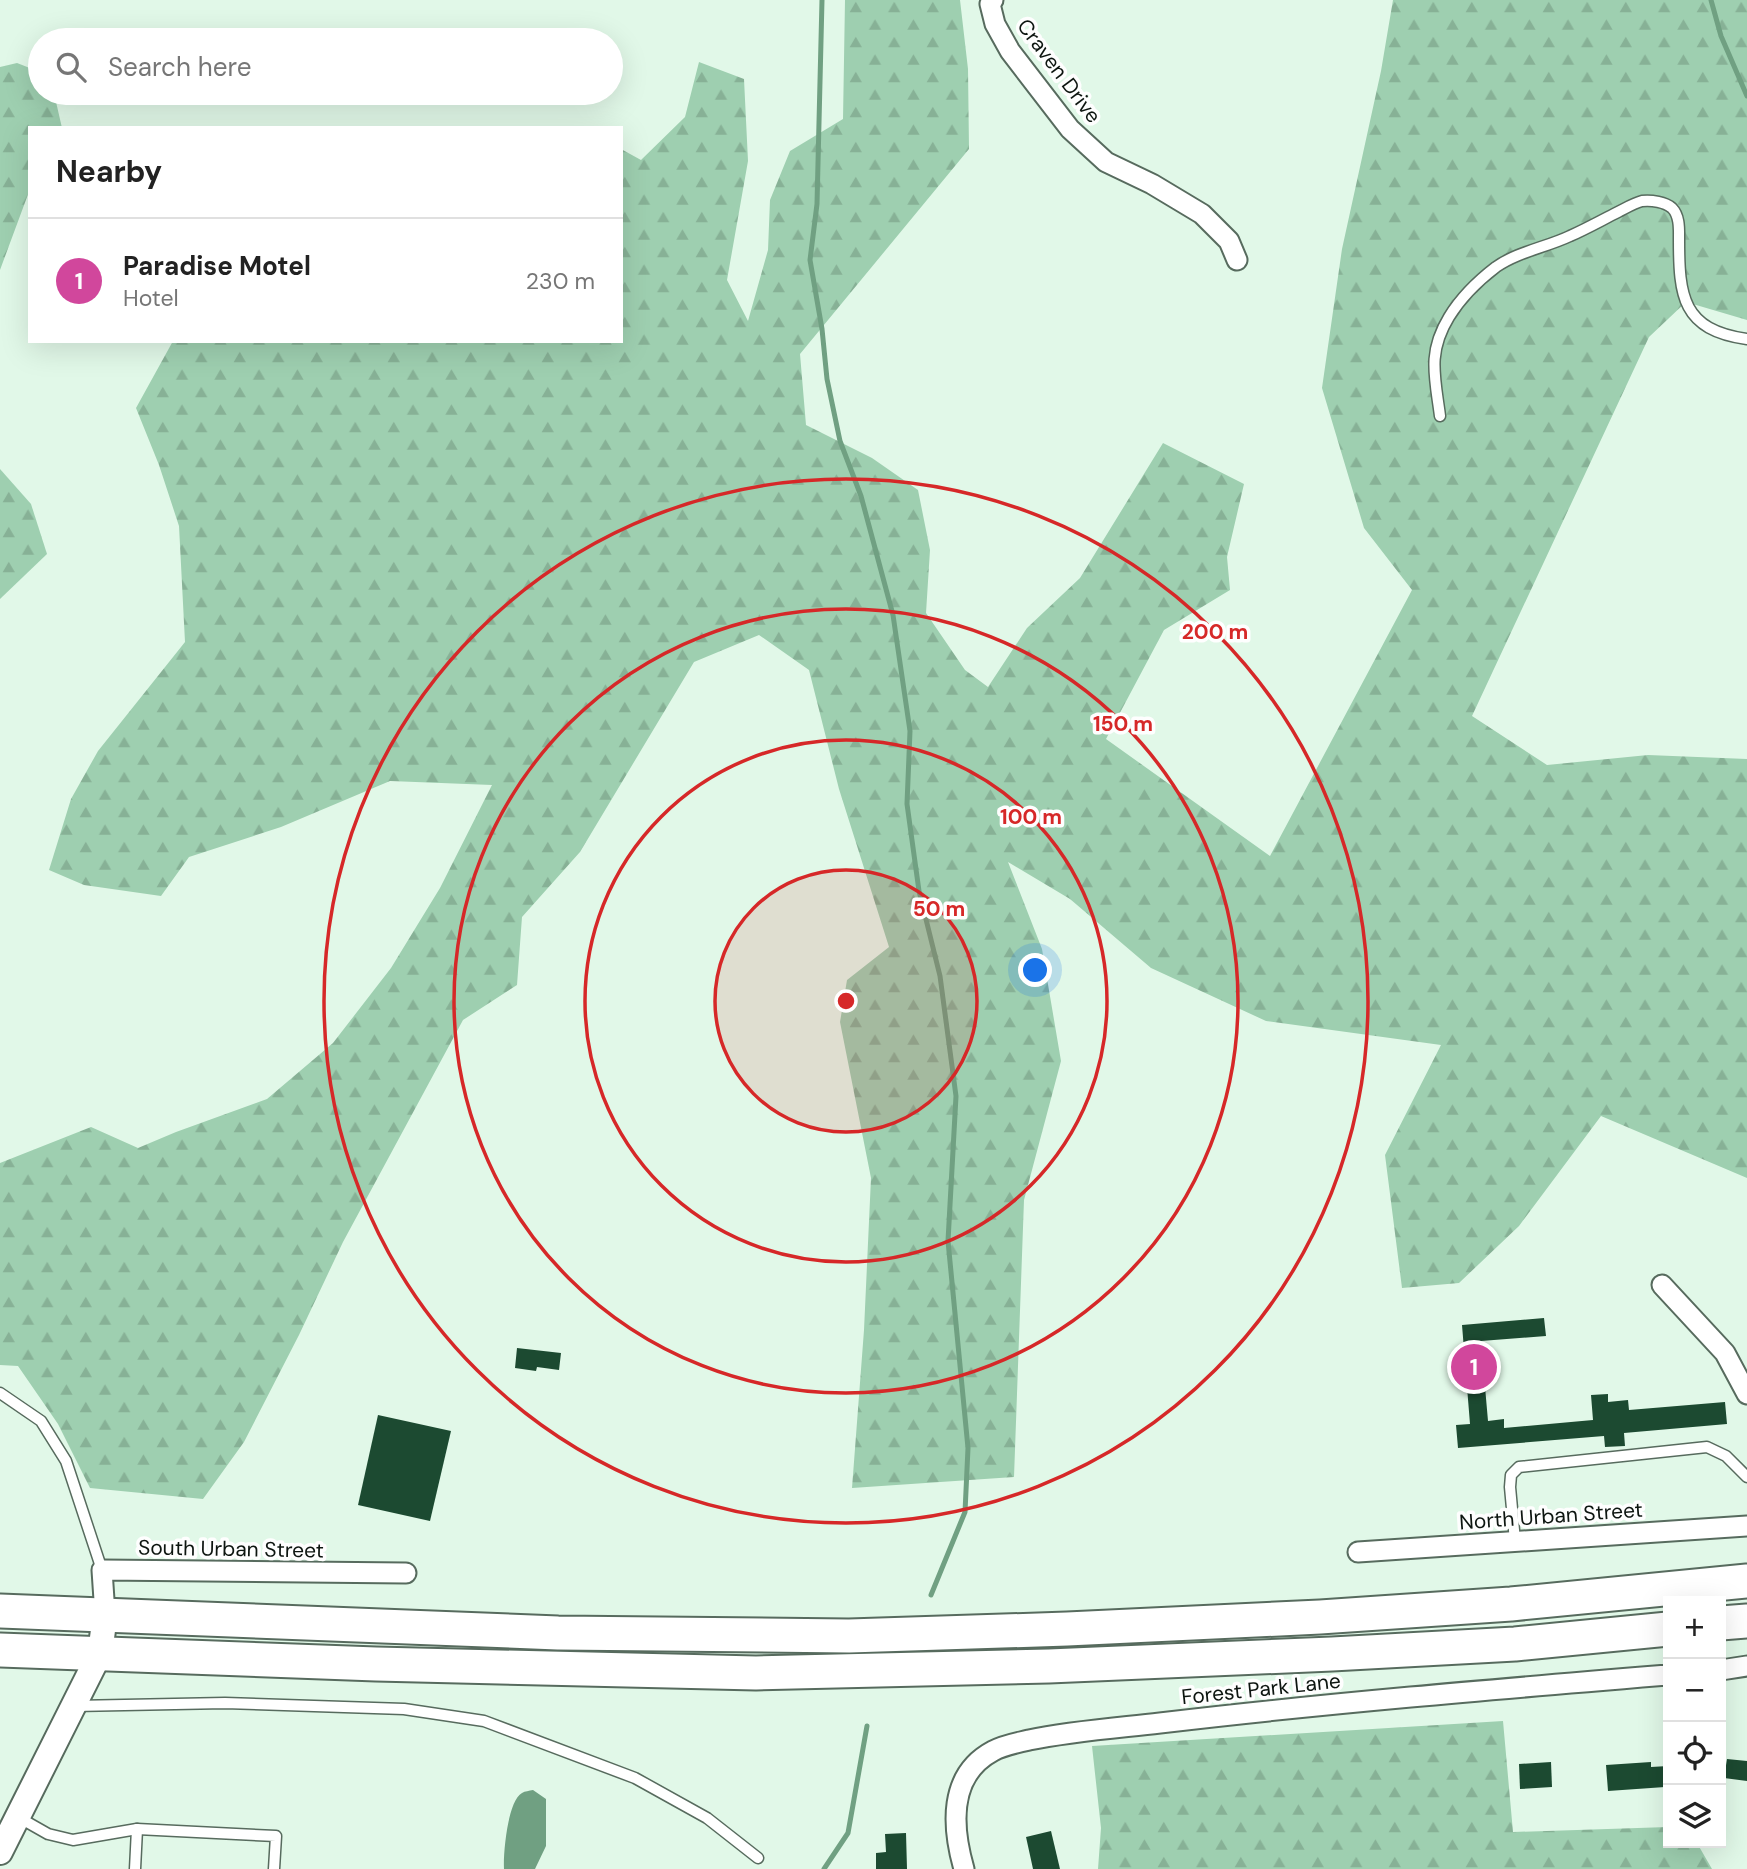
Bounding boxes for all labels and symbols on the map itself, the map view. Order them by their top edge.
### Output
street label: Craven Drive [1011,13,1107,129]
text: 200 m [1182,618,1248,646]
text: 150 m [1093,710,1153,738]
text: 100 m [1000,803,1062,831]
text: 50 m [913,895,965,923]
your location [1018,953,1052,987]
centre of rings [834,989,858,1013]
pin: 1 [1451,1341,1497,1393]
street label: North Urban Street [1458,1496,1644,1536]
street label: South Urban Street [138,1533,324,1565]
street label: Forest Park Lane [1180,1667,1342,1711]

